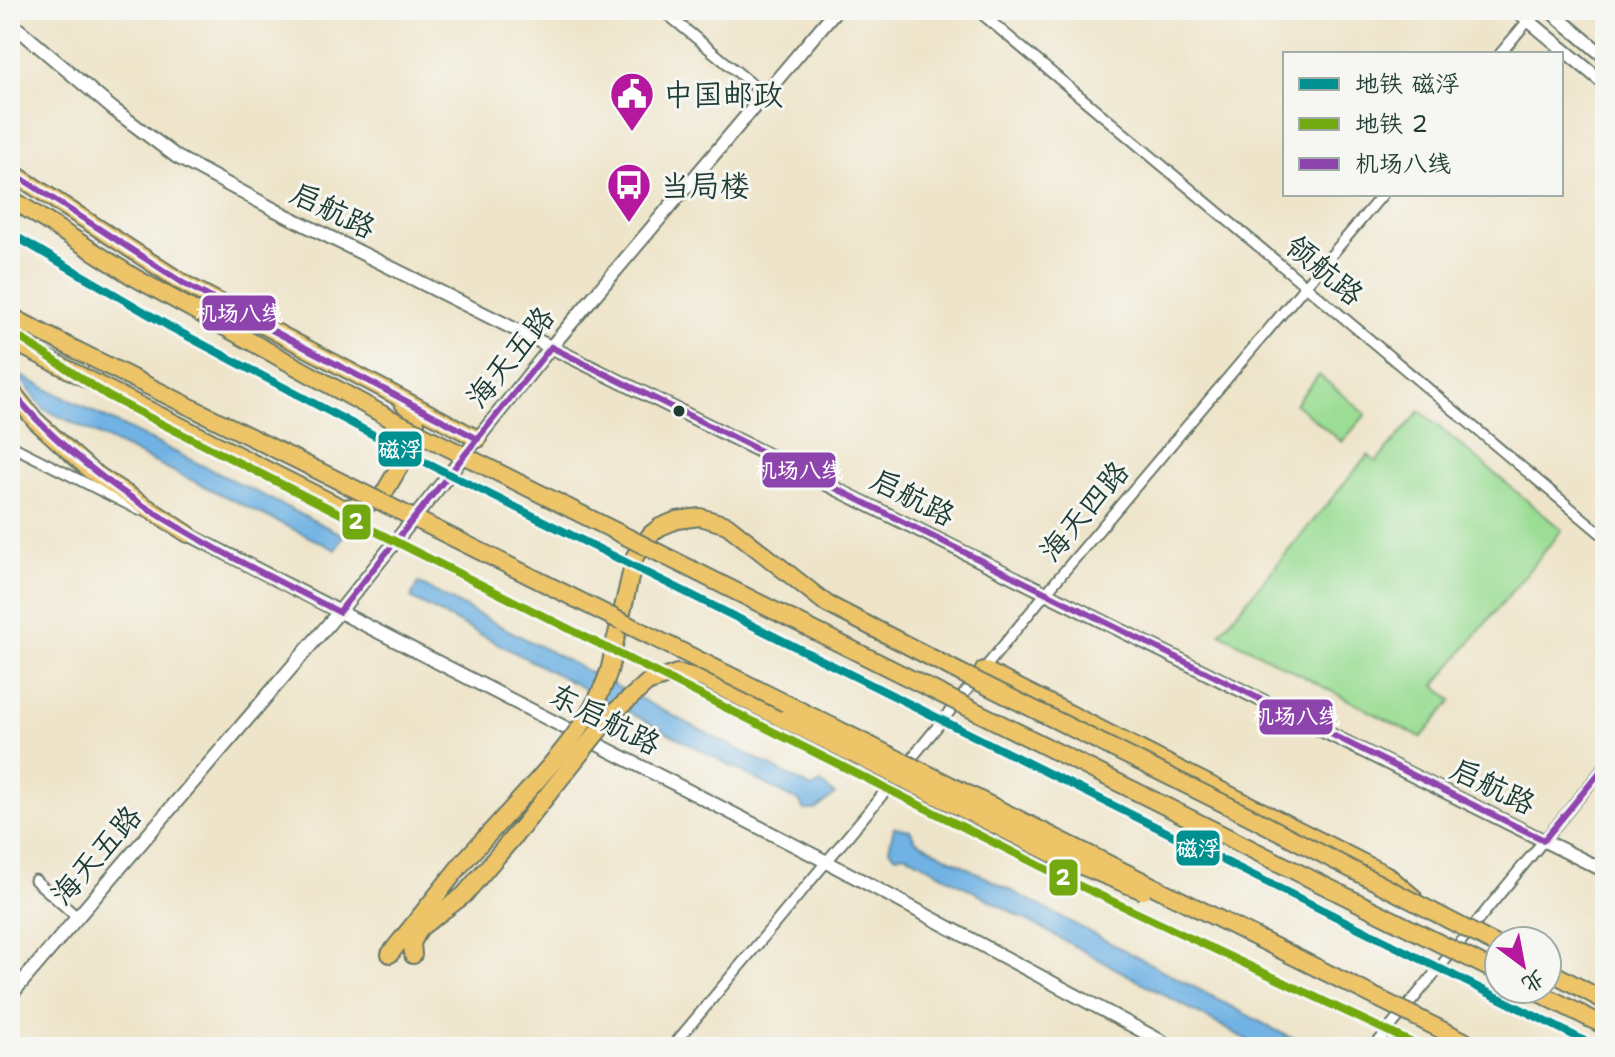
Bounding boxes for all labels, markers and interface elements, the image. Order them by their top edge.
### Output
legend [1283,52,1563,196]
text: 地铁 磁浮 [1355,68,1459,100]
public building icon: 中国邮政 [608,70,656,133]
place label: 中国邮政 [663,74,783,115]
text: 地铁 2 [1355,108,1428,140]
text: 机场八线 [1355,148,1451,180]
bus stop icon: 当局楼 [605,161,653,224]
place label: 当局楼 [660,165,750,206]
street label: 启航路 [284,172,382,248]
street label: 领航路 [1277,225,1373,315]
line badge: 机场八线 [201,294,277,332]
street label: 海天五路 [456,297,564,417]
text: 机场八线 [195,299,283,328]
unlabelled marker [671,403,687,419]
line badge: 磁浮 [377,430,423,468]
text: 磁浮 [378,435,422,464]
line badge: 机场八线 [761,451,837,489]
street label: 海天四路 [1030,452,1138,570]
text: 机场八线 [755,456,843,485]
street label: 启航路 [864,458,962,536]
line badge: 2 [341,503,372,541]
text: 2 [348,507,364,536]
street label: 东启航路 [542,673,668,765]
line badge: 机场八线 [1258,698,1334,736]
text: 机场八线 [1252,702,1340,731]
street label: 启航路 [1444,748,1542,824]
street label: 海天五路 [41,796,151,914]
line badge: 磁浮 [1175,829,1221,867]
text: 磁浮 [1176,834,1220,863]
line badge: 2 [1048,858,1079,897]
text: 2 [1055,863,1071,892]
north arrow [1483,925,1563,1005]
text: 北 [1516,963,1550,1000]

